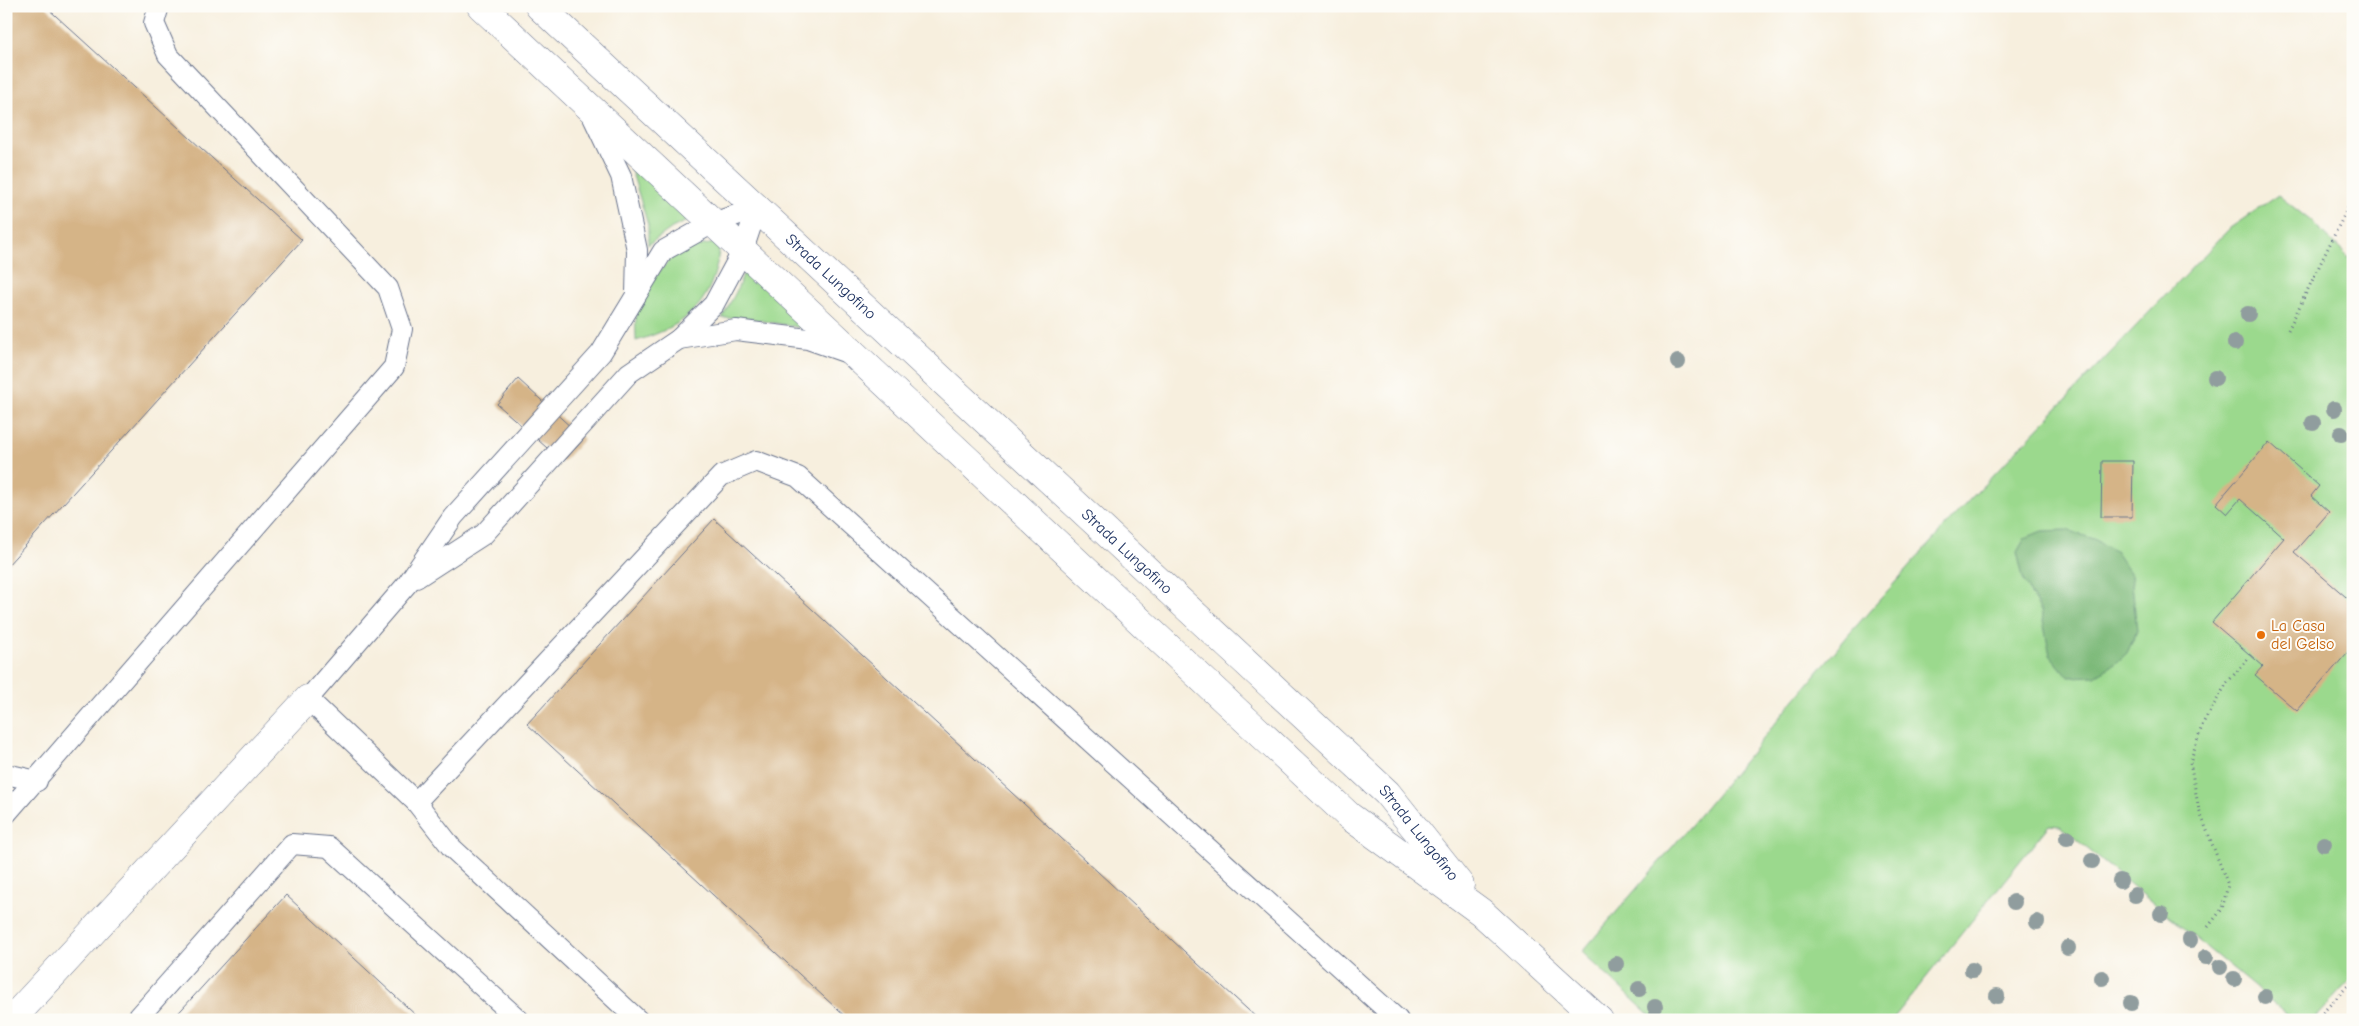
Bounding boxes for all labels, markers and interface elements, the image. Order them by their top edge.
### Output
street label: Strada Lungofino [782,230,880,323]
street label: Strada Lungofino [1078,505,1176,598]
place label: La Casa del Gelso [2271,617,2334,653]
marker: La Casa del Gelso [2255,629,2267,641]
street label: Strada Lungofino [1375,781,1462,884]

